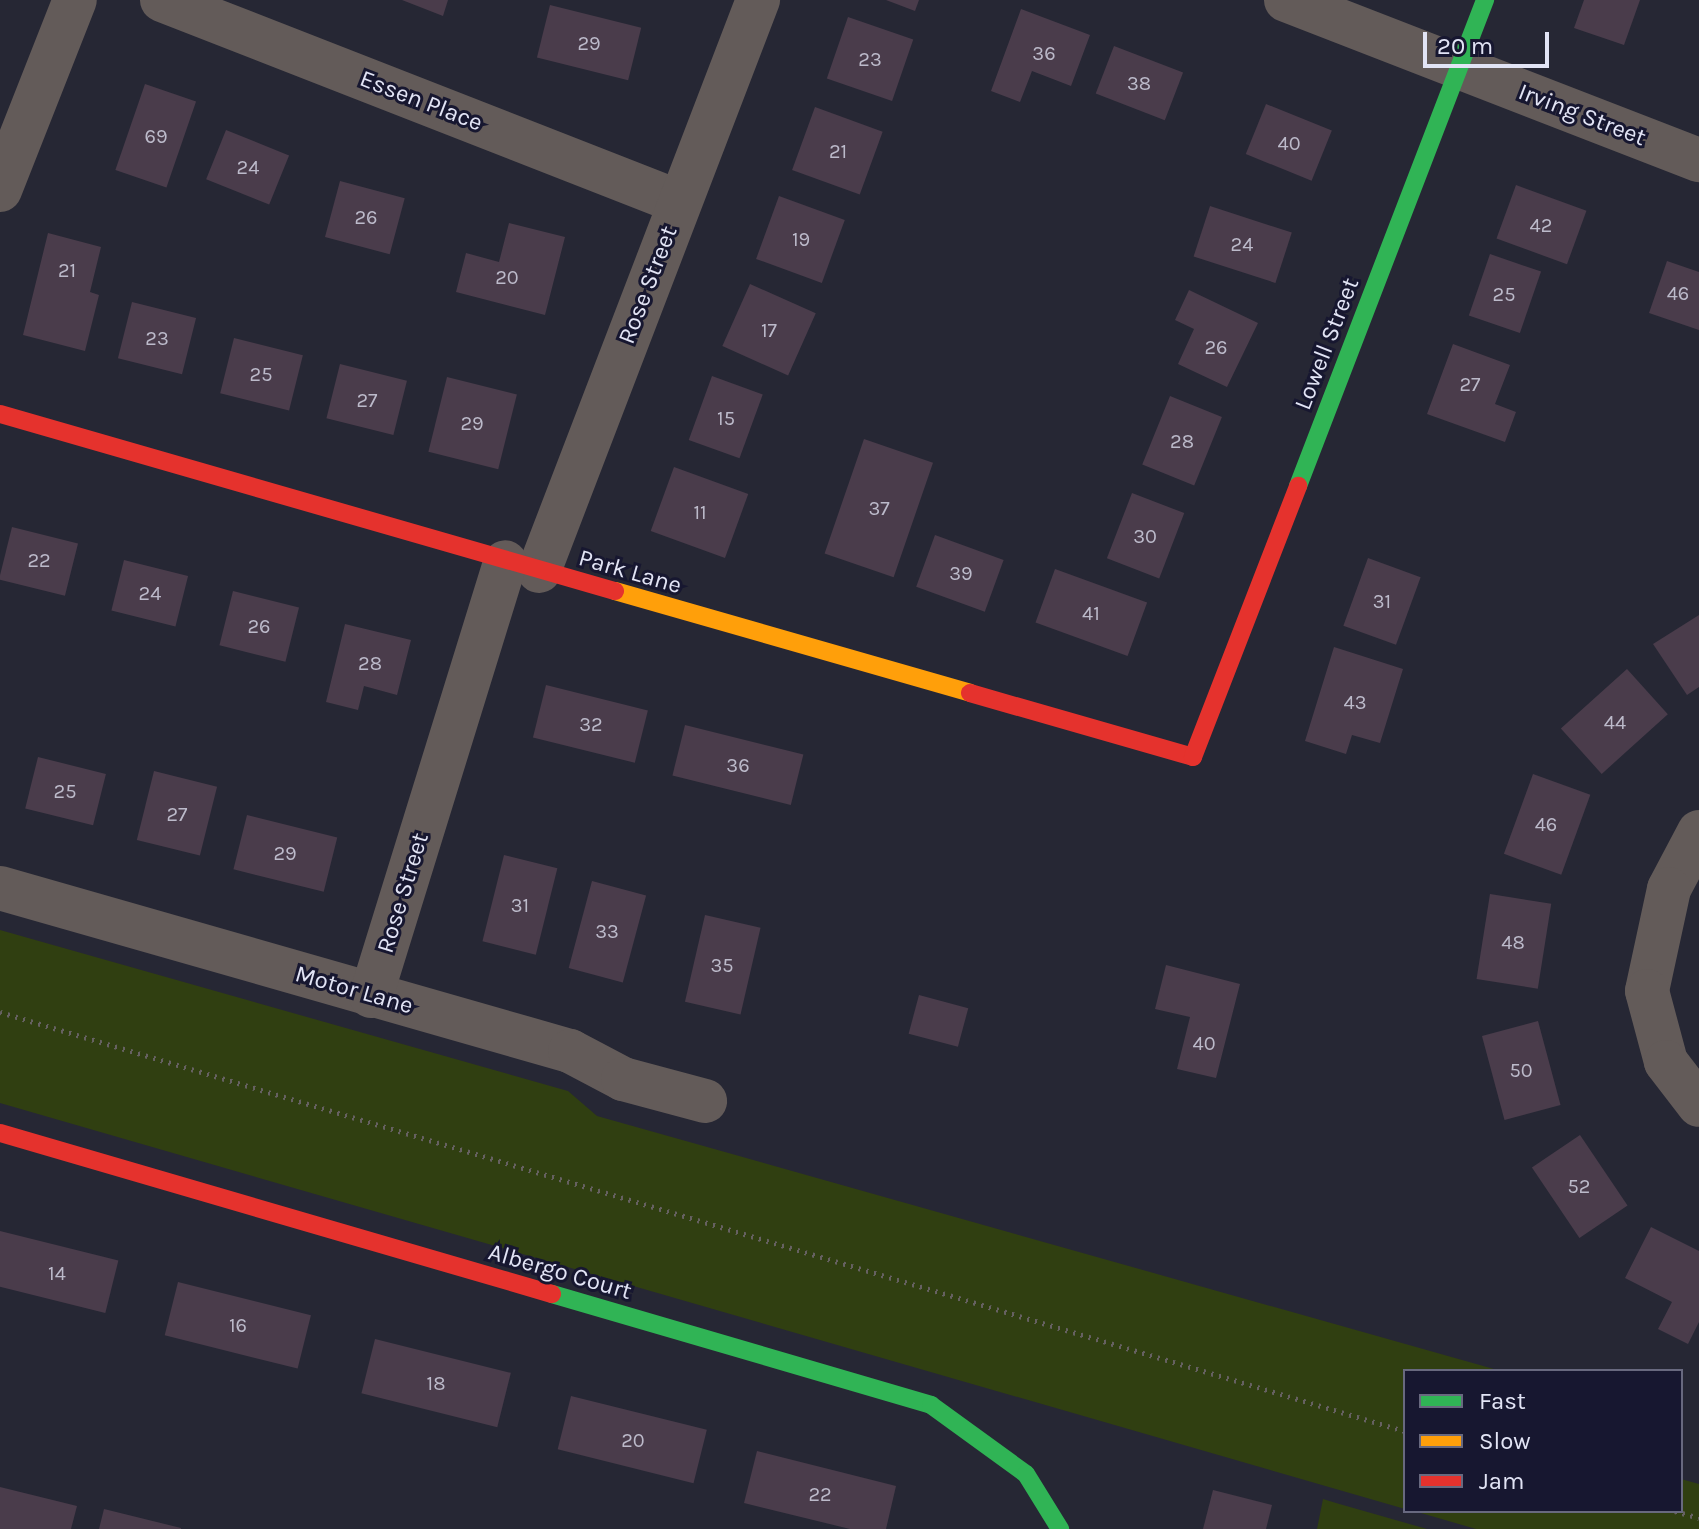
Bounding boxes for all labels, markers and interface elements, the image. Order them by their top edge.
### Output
scale bar [1427,16,1553,66]
house number: 29 [577,31,601,55]
text: 20 m [1437,32,1493,60]
house number: 36 [1032,41,1056,65]
house number: 23 [858,47,882,71]
street label: Essen Place [356,64,486,138]
house number: 38 [1127,71,1151,95]
street label: Irving Street [1514,78,1650,152]
house number: 69 [144,124,168,148]
house number: 40 [1277,131,1301,155]
house number: 21 [829,139,847,163]
house number: 24 [237,155,259,179]
house number: 26 [354,205,378,229]
house number: 42 [1530,213,1552,237]
street label: Rose Street [612,222,684,348]
house number: 19 [792,227,810,251]
house number: 24 [1231,232,1253,256]
house number: 21 [58,258,76,282]
house number: 20 [495,265,519,289]
street label: Lowell Street [1289,274,1365,414]
house number: 46 [1667,281,1689,305]
house number: 25 [1493,282,1515,306]
house number: 17 [761,318,777,342]
house number: 23 [145,326,169,350]
house number: 26 [1204,335,1228,359]
house number: 25 [250,362,272,386]
house number: 27 [1460,372,1480,396]
house number: 27 [357,388,377,412]
house number: 15 [717,406,735,430]
house number: 29 [460,411,484,435]
house number: 28 [1170,429,1194,453]
house number: 37 [868,496,890,520]
house number: 11 [693,500,707,524]
house number: 30 [1133,524,1157,548]
street label: Park Lane [575,544,685,600]
house number: 22 [27,548,51,572]
house number: 39 [949,561,973,585]
house number: 24 [139,581,161,605]
house number: 31 [1373,589,1391,613]
house number: 41 [1082,601,1100,625]
house number: 26 [247,614,271,638]
house number: 28 [358,651,382,675]
house number: 43 [1344,690,1366,714]
house number: 44 [1604,710,1626,734]
house number: 32 [579,712,603,736]
house number: 36 [726,753,750,777]
house number: 25 [54,779,76,803]
house number: 27 [167,802,187,826]
house number: 46 [1535,812,1557,836]
street label: Rose Street [371,829,435,957]
house number: 29 [273,841,297,865]
house number: 31 [511,893,529,917]
house number: 33 [595,919,619,943]
house number: 48 [1501,930,1525,954]
house number: 35 [710,953,734,977]
street label: Motor Lane [292,959,416,1021]
house number: 40 [1192,1031,1216,1055]
house number: 50 [1509,1058,1533,1082]
house number: 52 [1568,1174,1590,1198]
street label: Albergo Court [485,1238,635,1306]
house number: 14 [48,1261,66,1285]
house number: 16 [229,1313,247,1337]
legend [1403,1369,1683,1513]
house number: 18 [427,1371,445,1395]
text: Fast [1479,1387,1526,1415]
text: Slow [1479,1427,1531,1455]
house number: 20 [621,1428,645,1452]
text: Jam [1479,1467,1524,1495]
house number: 22 [808,1482,832,1506]

